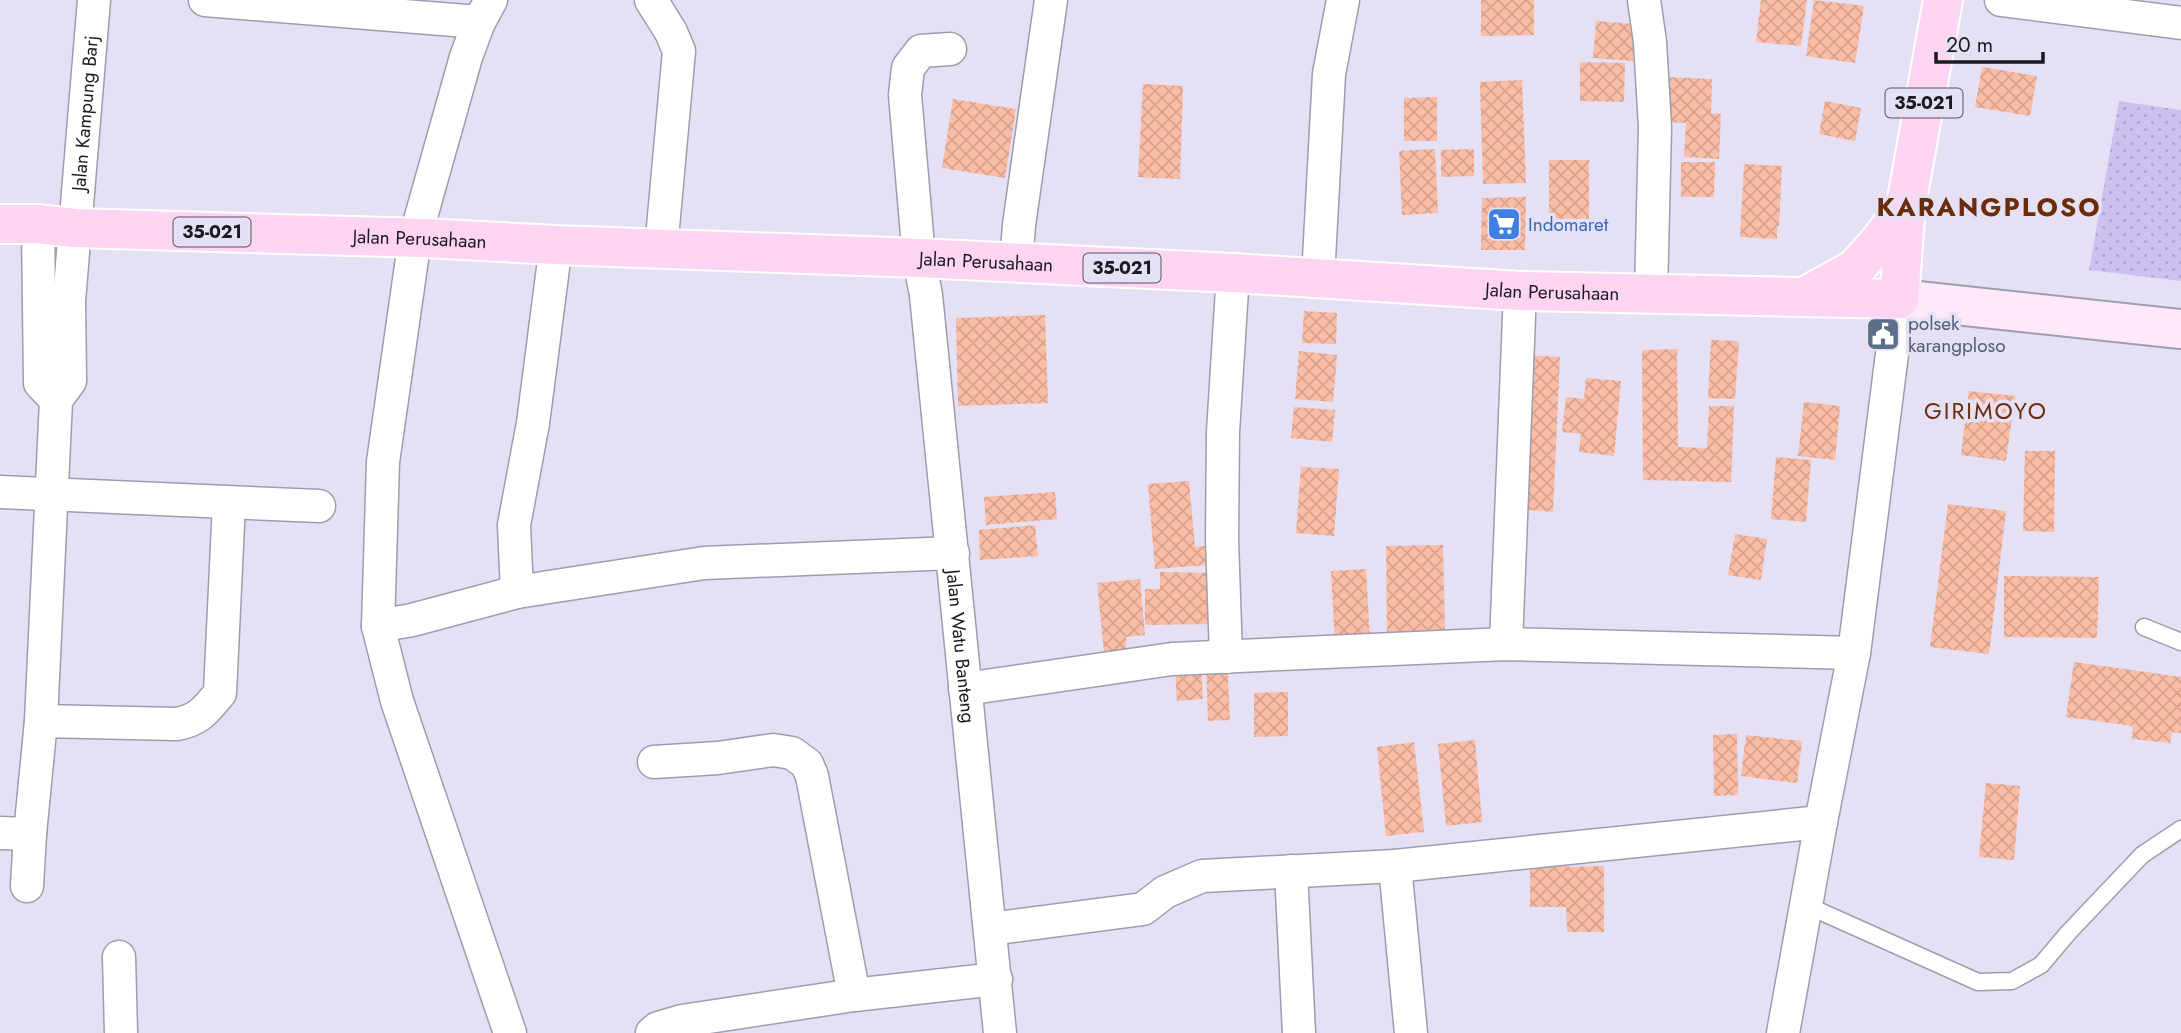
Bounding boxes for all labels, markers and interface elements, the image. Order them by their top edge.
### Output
scale bar [1936,21,2043,65]
text: 20 m [1946,30,1993,60]
street label: Jalan Kampung Barj [64,34,105,195]
road number: 35-021 [1885,88,1962,118]
district label: KARANGPLOSO [1876,188,2102,226]
supermarket icon: Indomaret [1485,205,1523,243]
place label: Indomaret [1528,211,1609,238]
road number: 35-021 [174,218,250,246]
street label: Jalan Perusahaan [349,222,487,255]
street label: Jalan Perusahaan [916,244,1054,278]
road number: 35-021 [1084,254,1160,282]
street label: Jalan Perusahaan [1481,275,1620,307]
place label: polsek karangploso [1908,310,2006,359]
public building icon: polsek karangploso [1864,315,1902,353]
district label: GIRIMOYO [1924,394,2048,428]
street label: Jalan Watu Banteng [940,565,982,724]

